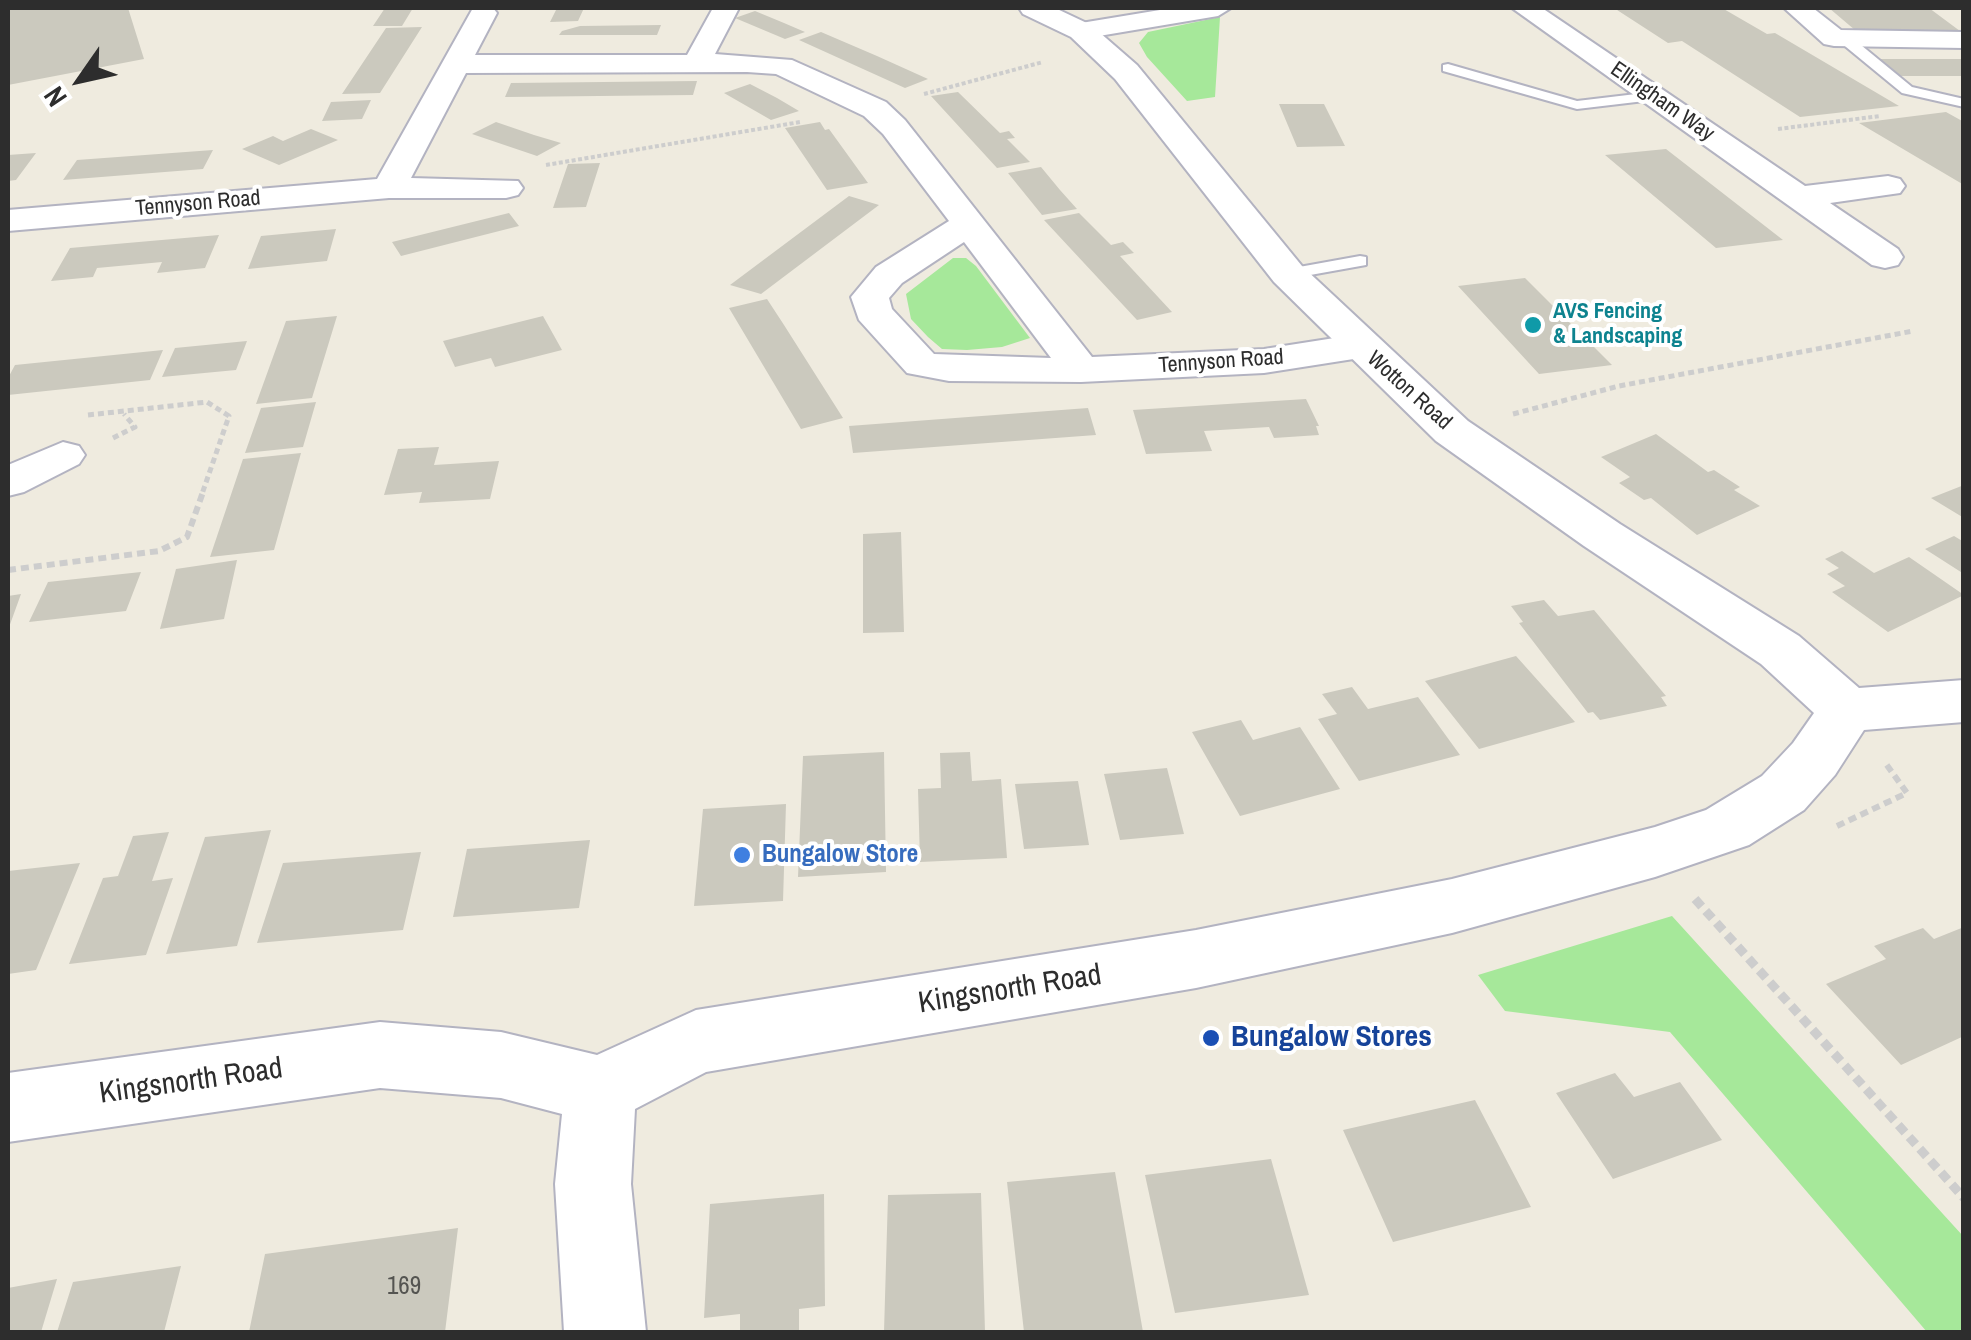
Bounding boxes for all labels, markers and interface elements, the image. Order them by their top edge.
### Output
north arrow [30,30,130,130]
street label: Ellingham Way [1605,57,1719,147]
text: N [35,79,76,114]
street label: Tennyson Road [134,185,262,223]
place label: AVS Fencing & Landscaping [1553,299,1682,350]
marker: AVS Fencing & Landscaping [1522,314,1544,336]
street label: Tennyson Road [1158,344,1284,380]
street label: Wotton Road [1361,346,1457,436]
place label: Bungalow Store [762,840,918,870]
marker: Bungalow Store [731,844,753,866]
street label: Kingsnorth Road [916,958,1104,1022]
place label: Bungalow Stores [1231,1020,1432,1056]
marker: Bungalow Stores [1200,1027,1222,1049]
street label: Kingsnorth Road [97,1051,285,1113]
house number: 169 [387,1272,421,1302]

